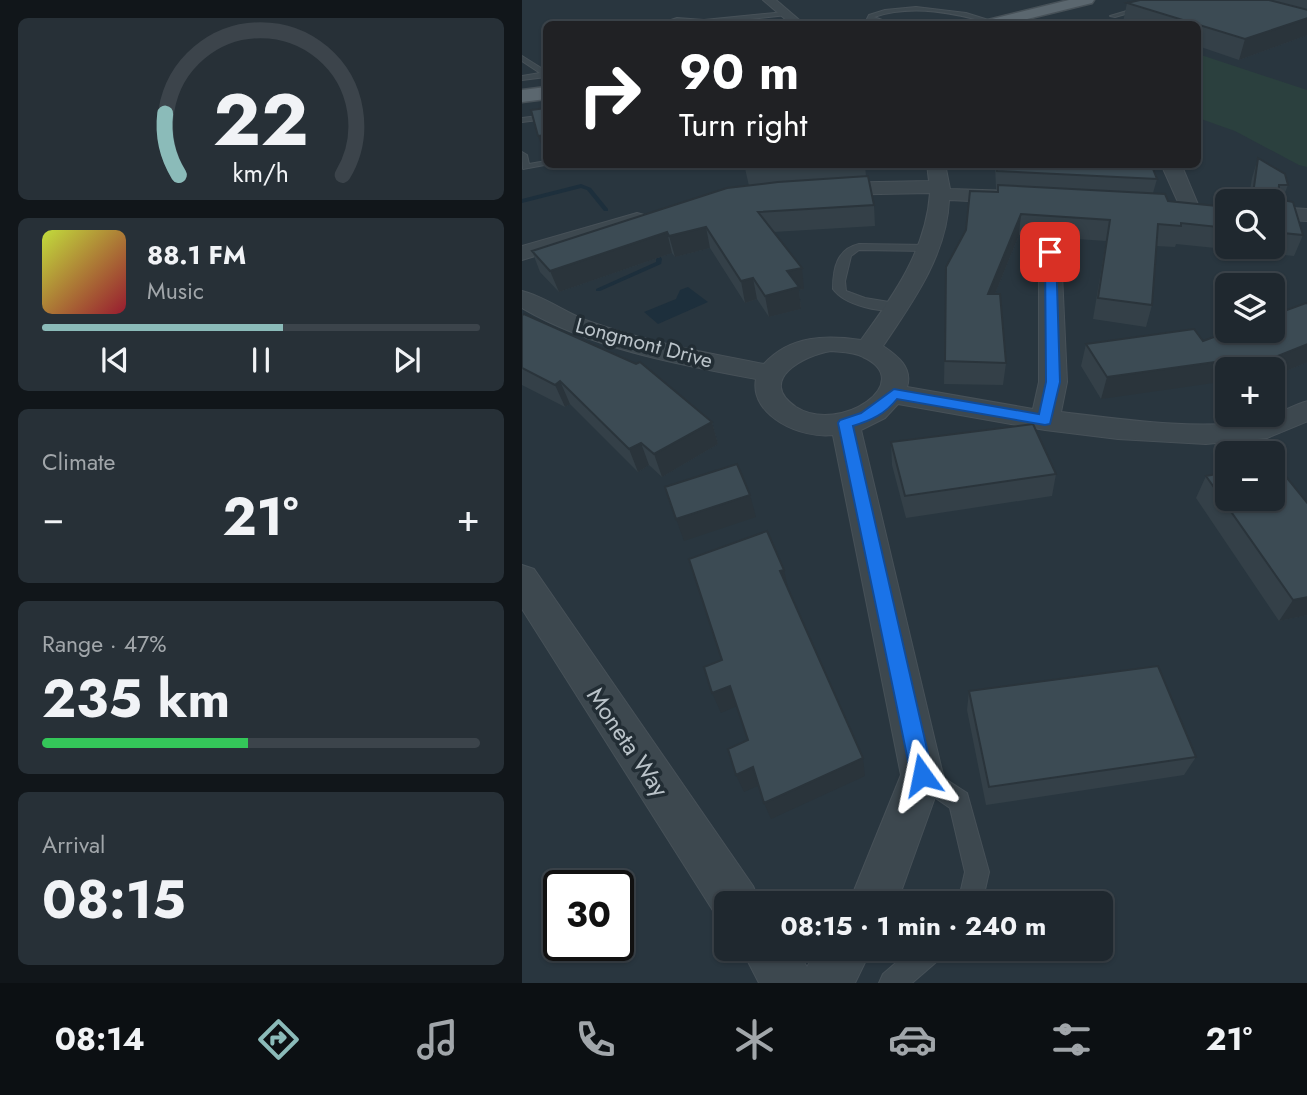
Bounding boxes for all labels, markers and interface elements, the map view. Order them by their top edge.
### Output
text: 90 m [679,37,799,107]
icon: right [564,49,655,140]
text: 22 [213,67,309,172]
text: Turn right [679,102,808,148]
text: km/h [233,155,289,191]
map controls [1215,189,1285,511]
button: search [1215,189,1285,259]
pin [1020,222,1080,282]
icon: arrive [1031,233,1069,271]
text: 88.1 FM [147,236,246,274]
button: layers [1215,273,1285,343]
text: Music [147,274,204,308]
street label: Longmont Drive [572,310,716,376]
icon: previous [96,341,134,379]
icon: pause [242,341,280,379]
icon: next [388,341,426,379]
button: + [1215,357,1285,427]
button: − [1215,441,1285,511]
text: Climate [42,445,115,479]
text: 21° [223,479,299,555]
text: − [42,490,64,545]
text: + [457,490,480,545]
text: Range · 47% [42,627,166,661]
text: 235 km [42,661,230,737]
street label: Moneta Way [578,680,678,804]
position arrow [885,738,959,812]
text: Arrival [42,828,105,862]
text: 08:15 [42,862,186,938]
speed limit sign: 30 [543,870,634,961]
text: 08:15 · 1 min · 240 m [781,907,1046,945]
icon: directions [254,1015,303,1064]
icon: music [413,1015,462,1064]
icon: phone [571,1015,620,1064]
icon: climate [730,1015,779,1064]
icon: car [888,1015,937,1064]
icon: filters [1047,1015,1096,1064]
text: 08:14 [55,1016,145,1062]
text: 21° [1205,1016,1252,1062]

